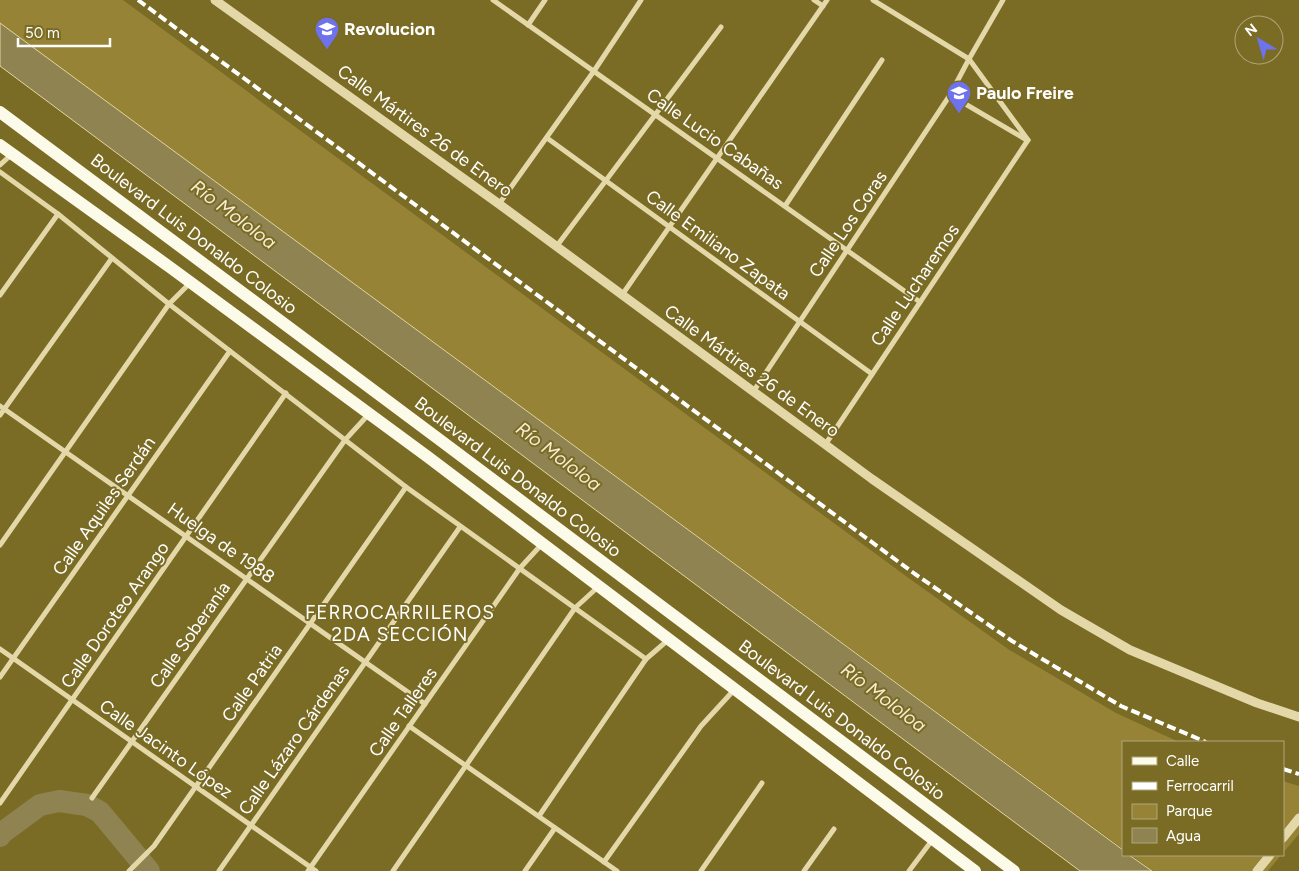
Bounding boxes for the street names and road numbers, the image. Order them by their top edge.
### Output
street label: Calle Mártires 26 de Enero [333,60,517,202]
street label: Calle Lucio Cabañas [642,84,788,194]
street label: Boulevard Luis Donaldo Colosio [86,149,302,319]
street label: Calle Los Coras [804,166,892,282]
street label: Calle Emiliano Zapata [641,185,795,305]
street label: Calle Lucharemos [866,220,964,350]
street label: Calle Mártires 26 de Enero [660,300,844,442]
street label: Boulevard Luis Donaldo Colosio [410,392,626,562]
street label: Calle Aquiles Serdán [48,432,160,580]
street label: Huelga de 1988 [163,498,279,588]
street label: Calle Doroteo Arango [56,538,174,692]
street label: Calle Soberanía [145,578,235,692]
street label: Boulevard Luis Donaldo Colosio [734,635,950,805]
street label: Calle Patria [217,640,287,726]
street label: Calle Lázaro Cárdenas [234,661,354,819]
street label: Calle Talleres [364,663,442,761]
street label: Calle Jacinto López [95,695,237,803]

